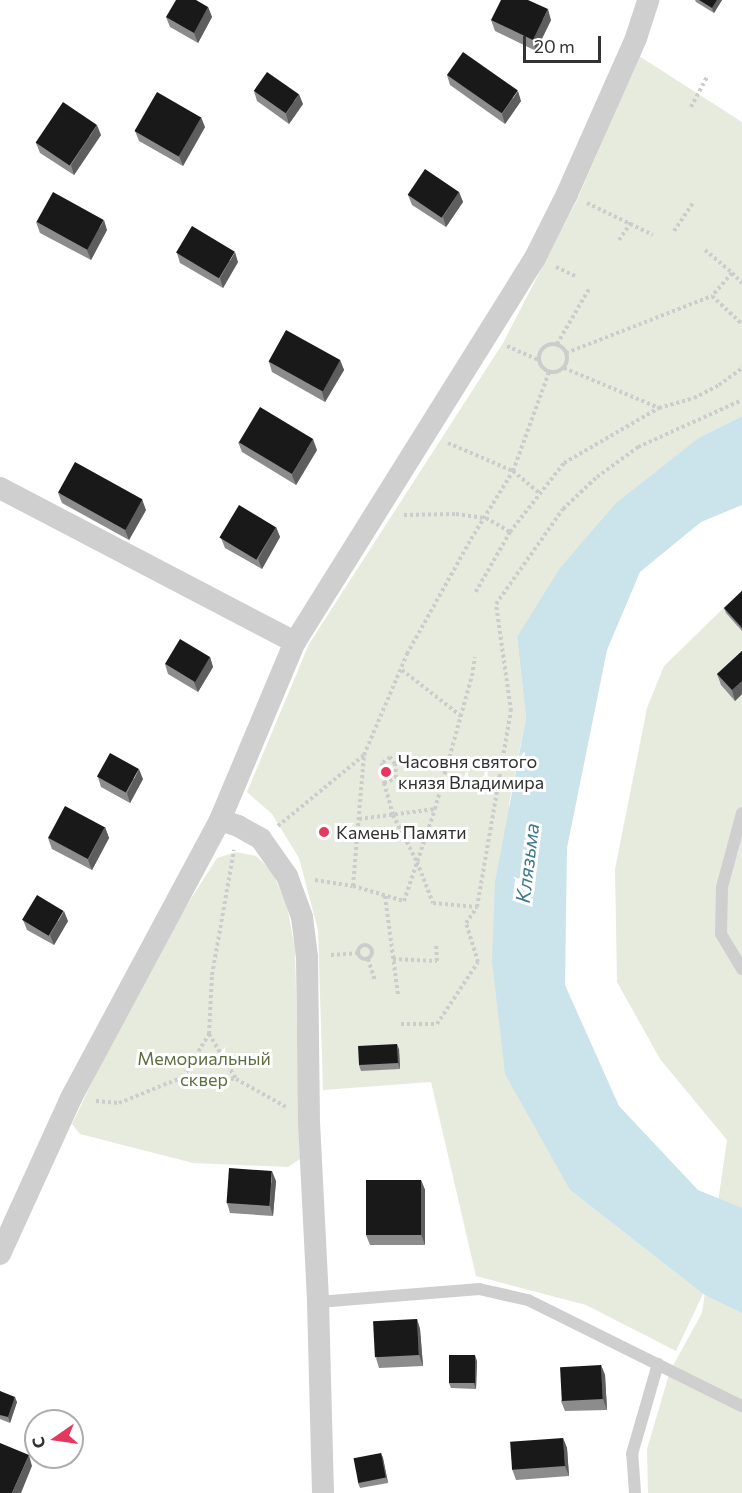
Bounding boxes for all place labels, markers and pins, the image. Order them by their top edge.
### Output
place label: Часовня святого князя Владимира [398,751,544,794]
marker: Часовня святого князя Владимира [379,765,393,779]
place label: Камень Памяти [336,821,466,843]
marker: Камень Памяти [317,825,331,839]

